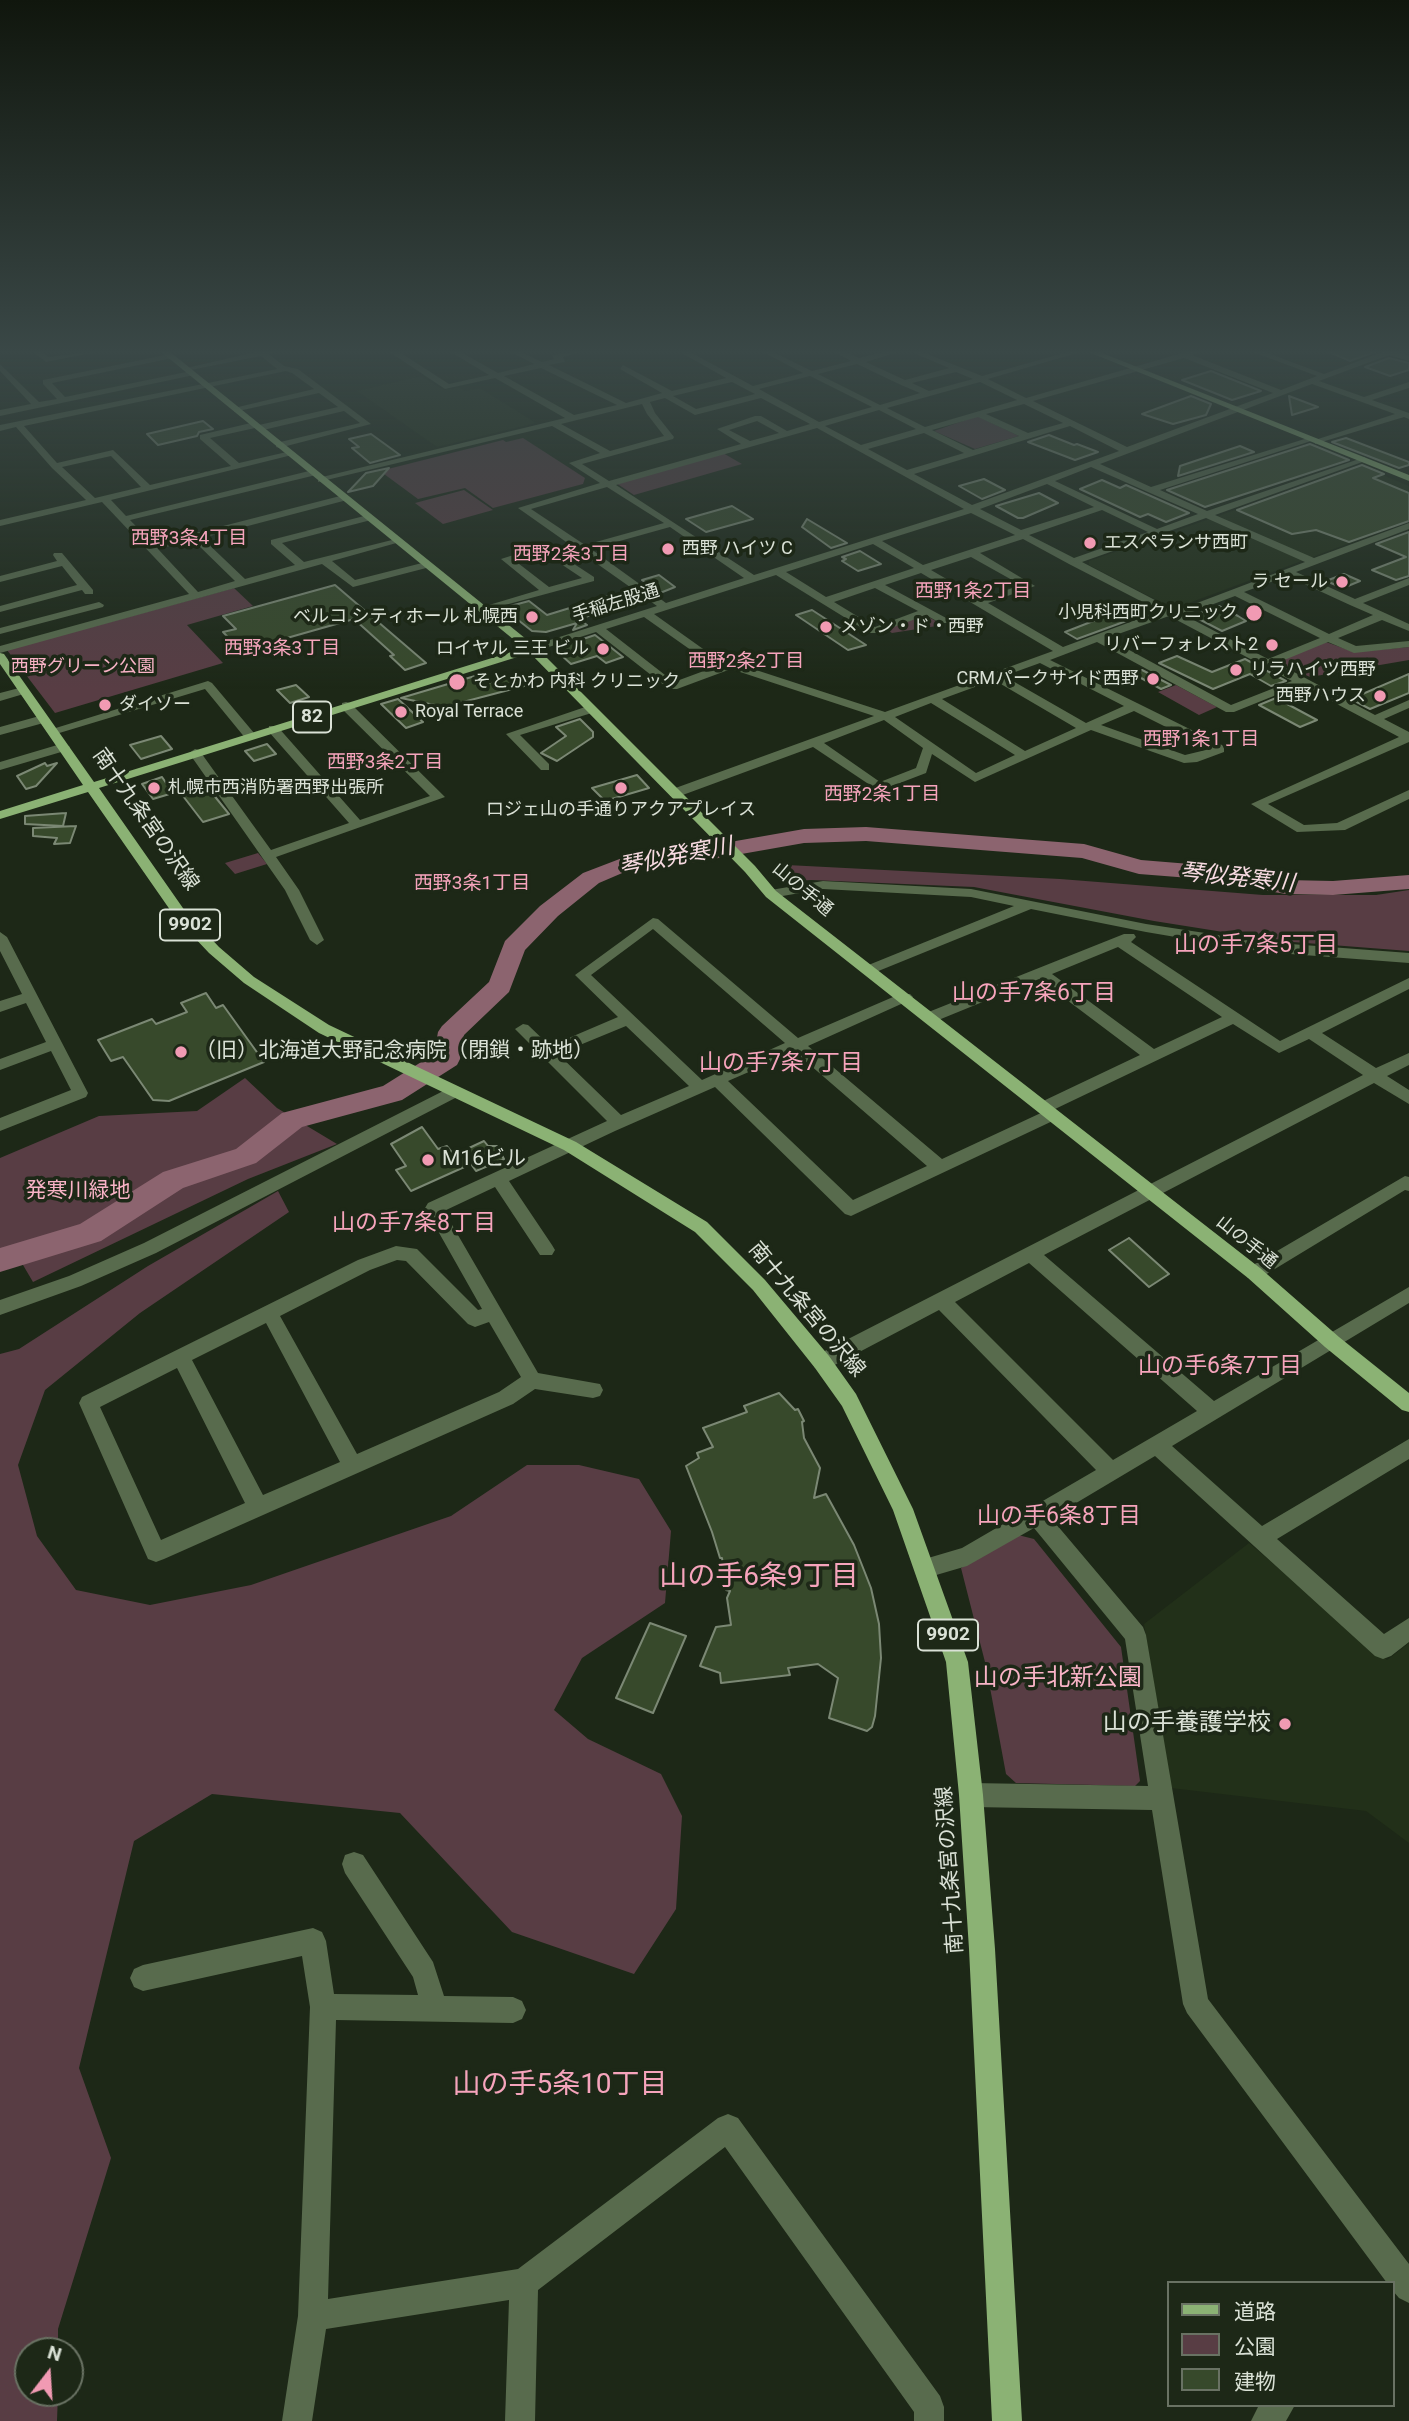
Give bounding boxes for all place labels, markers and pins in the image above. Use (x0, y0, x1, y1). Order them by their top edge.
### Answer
place label: エスペランサ西町 (1104, 532, 1248, 554)
marker: エスペランサ西町 (1082, 535, 1098, 551)
place label: 西野 ハイツ C (682, 538, 793, 560)
marker: 西野 ハイツ C (660, 541, 676, 557)
place label: ラ セール (1252, 571, 1328, 593)
marker: ラ セール (1334, 574, 1350, 590)
place label: 小児科西町クリニック (1058, 602, 1238, 624)
marker: 小児科西町クリニック (1244, 603, 1264, 623)
place label: ベルコ シティホール 札幌西 (293, 606, 518, 628)
marker: ベルコ シティホール 札幌西 (524, 609, 540, 625)
place label: メゾン・ド・西野 (840, 616, 984, 638)
marker: メゾン・ド・西野 (818, 619, 834, 635)
place label: リバーフォレスト2 (1104, 634, 1258, 656)
marker: リバーフォレスト2 (1264, 637, 1280, 653)
place label: ロイヤル 三王 ビル (436, 638, 589, 660)
marker: ロイヤル 三王 ビル (595, 641, 611, 657)
place label: リラハイツ西野 (1250, 659, 1376, 681)
marker: リラハイツ西野 (1228, 662, 1244, 678)
place label: CRMパークサイド西野 (956, 668, 1139, 690)
place label: そとかわ 内科 クリニック (473, 671, 680, 693)
marker: CRMパークサイド西野 (1145, 671, 1161, 687)
marker: そとかわ 内科 クリニック (447, 672, 467, 692)
place label: 西野ハウス (1276, 685, 1366, 707)
marker: 西野ハウス (1372, 688, 1388, 704)
place label: ダイソー (119, 694, 191, 716)
marker: ダイソー (97, 697, 113, 713)
place label: Royal Terrace (415, 701, 523, 723)
marker: Royal Terrace (393, 704, 409, 720)
place label: 札幌市西消防署西野出張所 (168, 777, 384, 799)
marker: 札幌市西消防署西野出張所 (146, 780, 162, 796)
marker: ロジェ山の手通りアクアプレイス (613, 780, 629, 796)
place label: ロジェ山の手通りアクアプレイス (486, 799, 756, 821)
place label: （旧）北海道大野記念病院（閉鎖・跡地） (195, 1039, 594, 1065)
marker: （旧）北海道大野記念病院（閉鎖・跡地） (173, 1044, 189, 1060)
place label: M16ビル (442, 1147, 526, 1173)
marker: M16ビル (420, 1152, 436, 1168)
place label: 山の手養護学校 (1103, 1710, 1271, 1738)
marker: 山の手養護学校 (1277, 1716, 1293, 1732)

